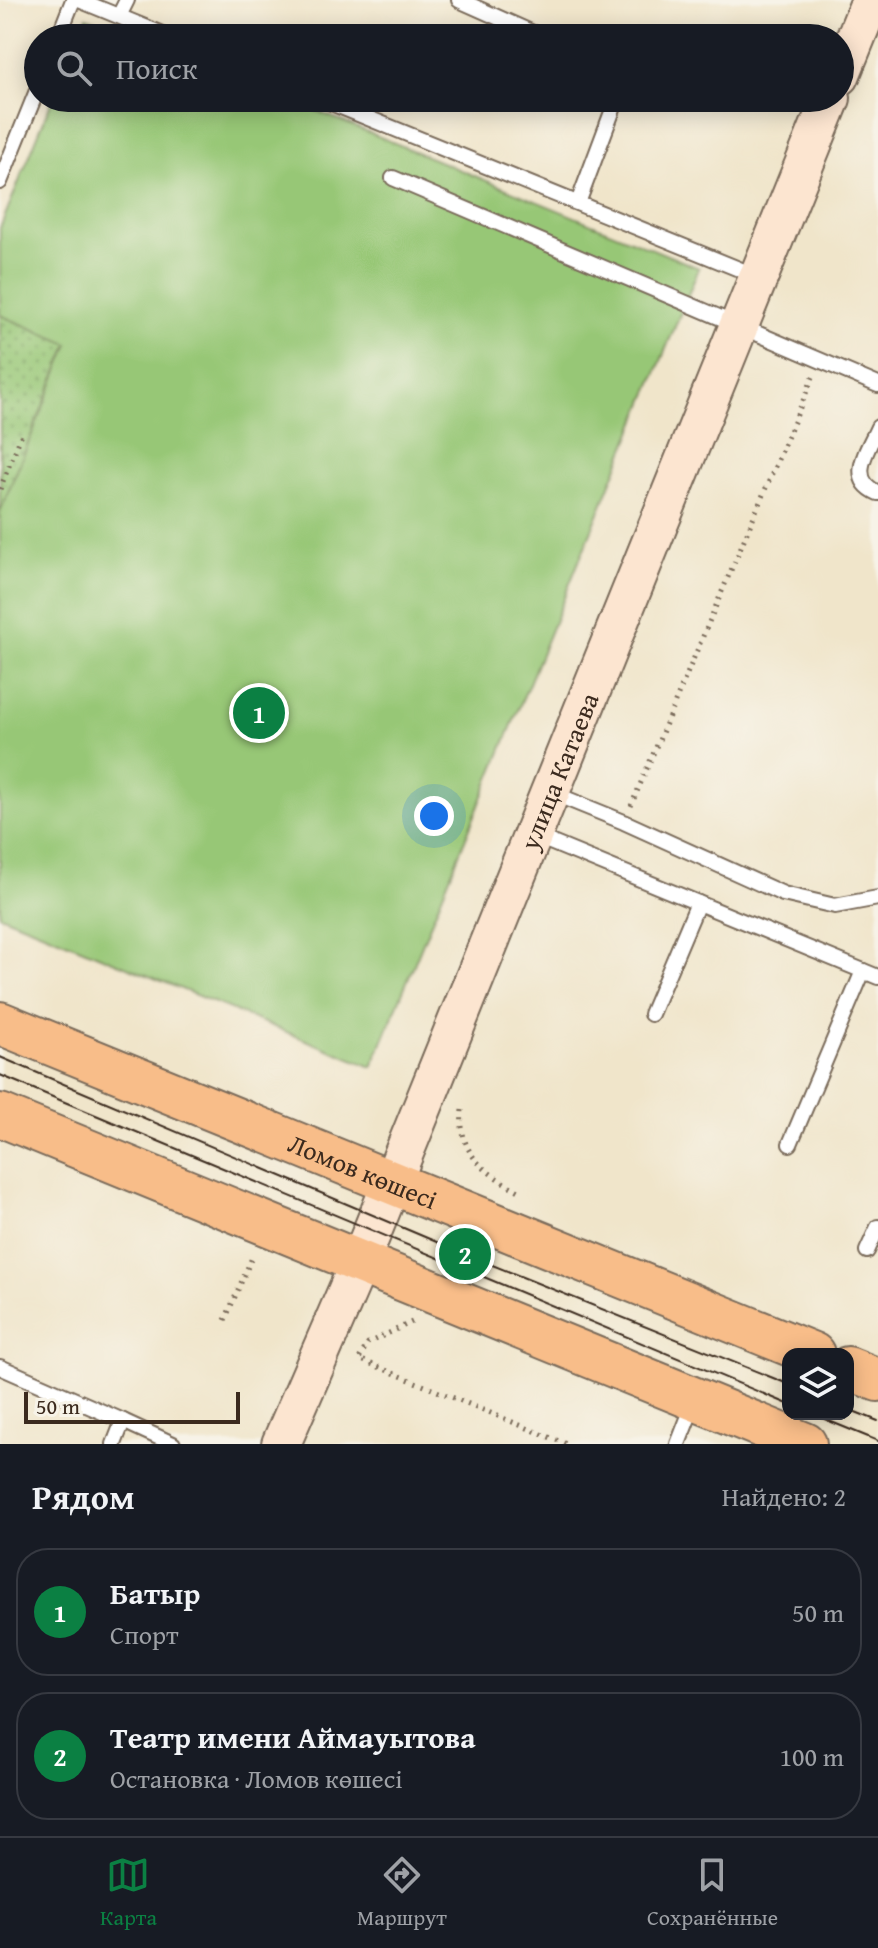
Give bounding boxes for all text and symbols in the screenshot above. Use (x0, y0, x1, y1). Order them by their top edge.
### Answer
search box (24, 24, 854, 112)
icon: search (52, 46, 96, 90)
text: Поиск (116, 46, 198, 90)
pin: 1 (233, 683, 285, 743)
street label: улица Катаева (509, 686, 608, 856)
your location (414, 796, 454, 836)
street label: Ломов көшесі (283, 1123, 443, 1219)
pin: 2 (439, 1224, 491, 1284)
map controls (782, 1348, 854, 1420)
button: layers (782, 1348, 854, 1420)
scale bar (24, 1388, 240, 1424)
text: 50 m (36, 1390, 80, 1422)
text: Рядом (32, 1472, 135, 1521)
text: Найдено: 2 (722, 1477, 846, 1516)
text: Батыр (110, 1571, 200, 1615)
text: 1 (53, 1593, 67, 1632)
text: 50 m (792, 1593, 844, 1632)
text: Спорт (110, 1615, 179, 1654)
text: Театр имени Аймауытова (110, 1715, 476, 1759)
text: 2 (53, 1737, 67, 1776)
text: 100 m (779, 1737, 844, 1776)
text: Остановка · Ломов көшесі (110, 1759, 403, 1798)
tab: Карта (100, 1853, 157, 1933)
tab: Маршрут (357, 1853, 447, 1933)
tab: Сохранённые (647, 1853, 778, 1933)

